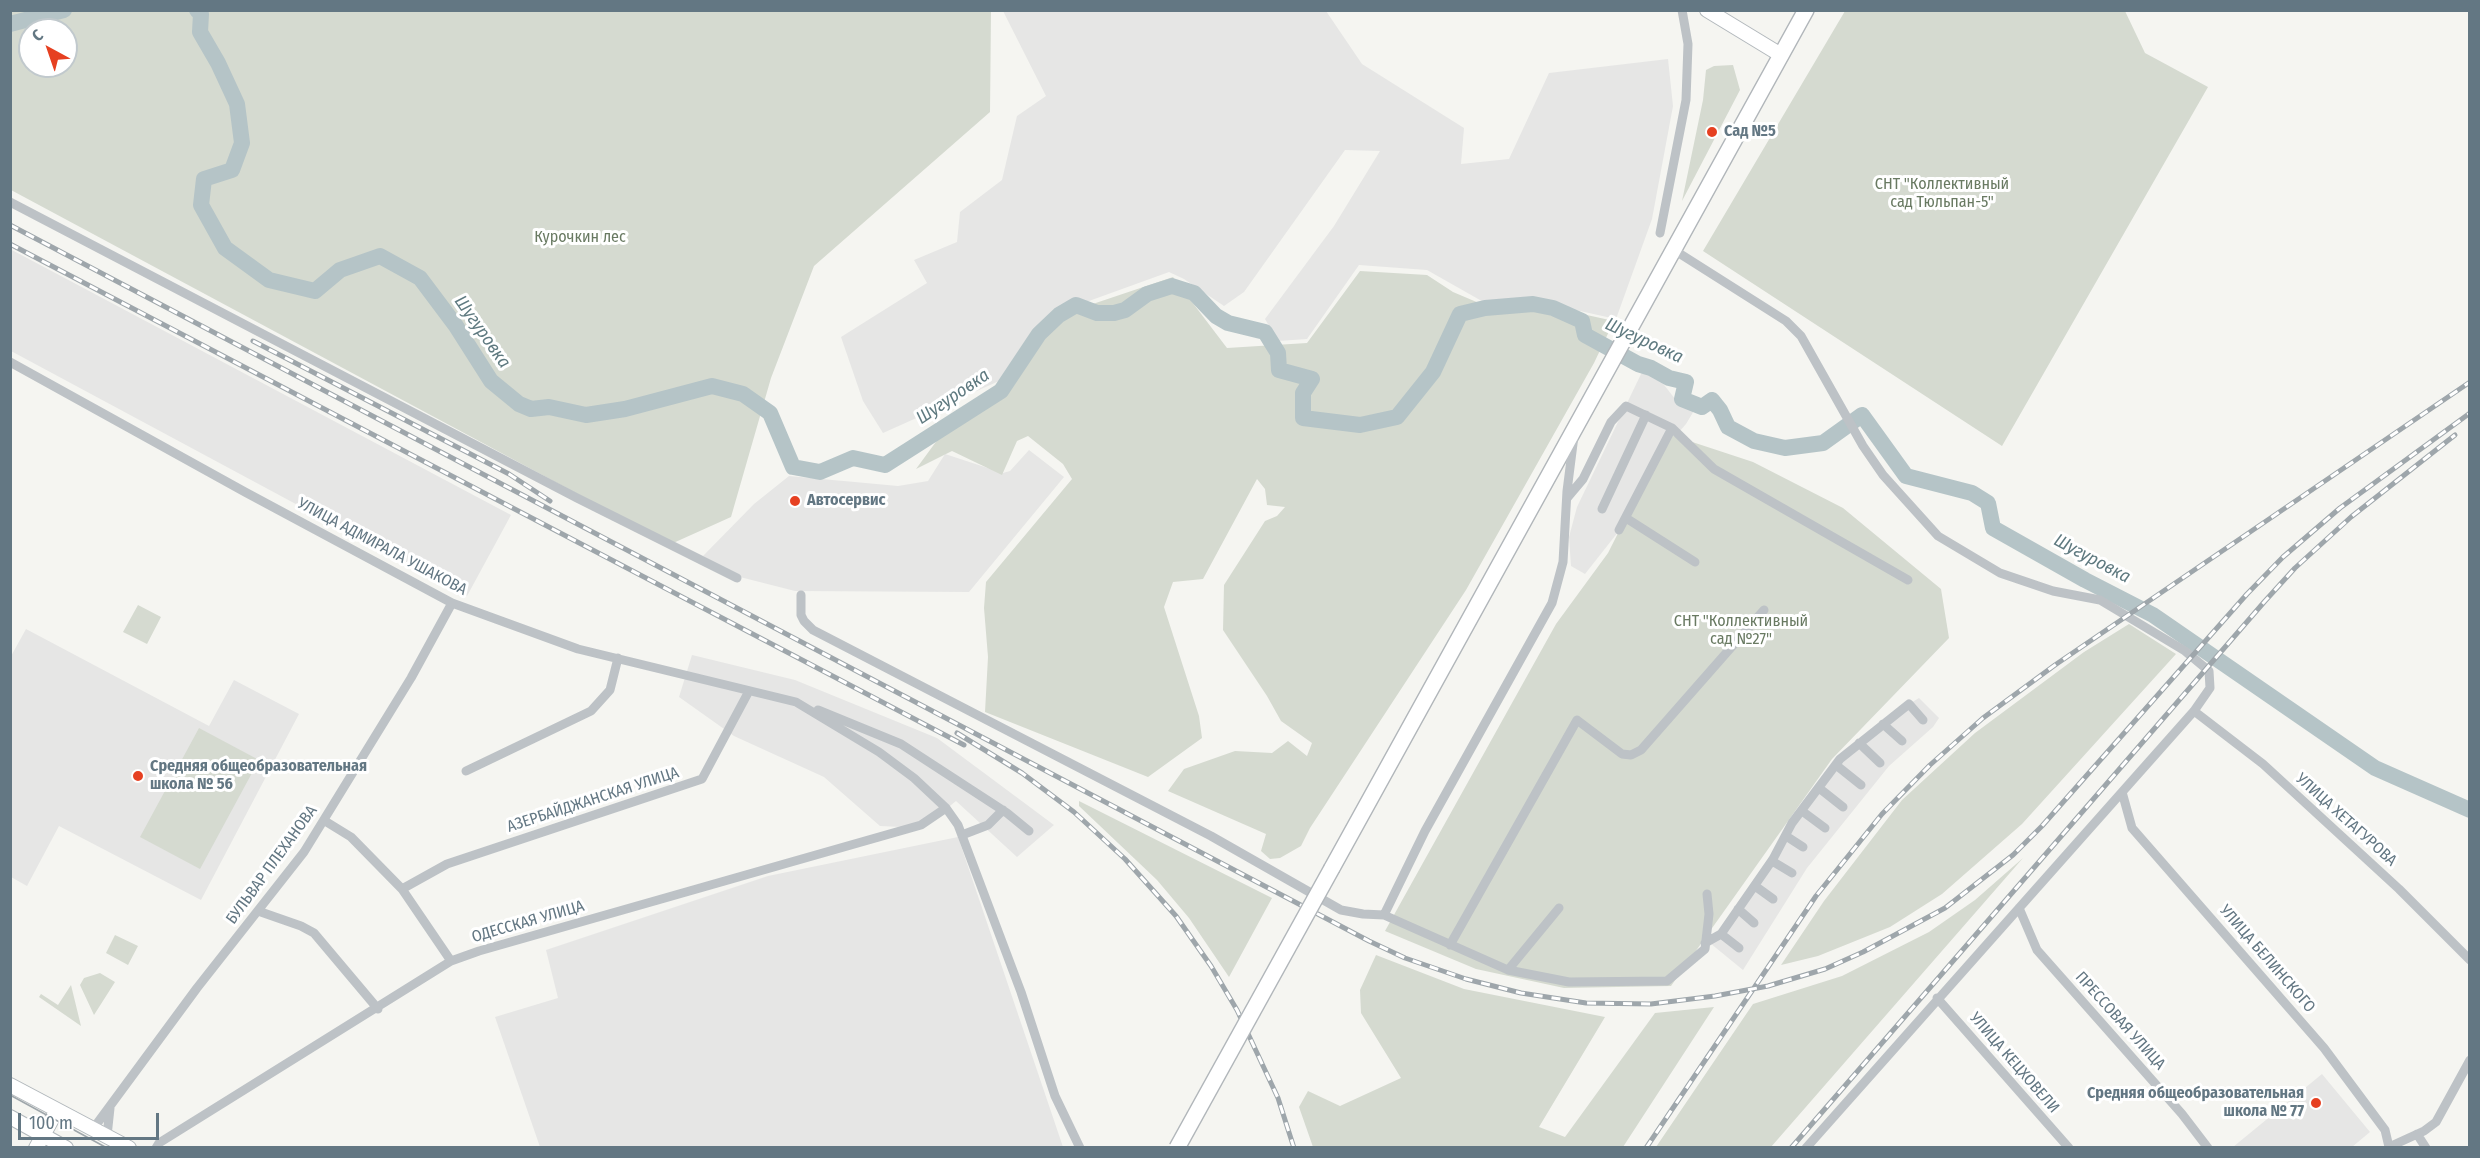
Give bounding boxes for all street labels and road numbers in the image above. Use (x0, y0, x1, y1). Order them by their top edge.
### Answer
street label: УЛИЦА АДМИРАЛА УШАКОВА (294, 494, 470, 600)
street label: АЗЕРБАЙДЖАНСКАЯ УЛИЦА (505, 763, 681, 837)
street label: УЛИЦА ХЕТАГУРОВА (2292, 770, 2400, 870)
street label: БУЛЬВАР ПЛЕХАНОВА (222, 802, 322, 928)
street label: ОДЕССКАЯ УЛИЦА (470, 897, 586, 947)
street label: УЛИЦА БЕЛИНСКОГО (2215, 901, 2319, 1017)
street label: ПРЕССОВАЯ УЛИЦА (2071, 968, 2169, 1074)
street label: УЛИЦА КЕЦХОВЕЛИ (1965, 1009, 2063, 1117)

